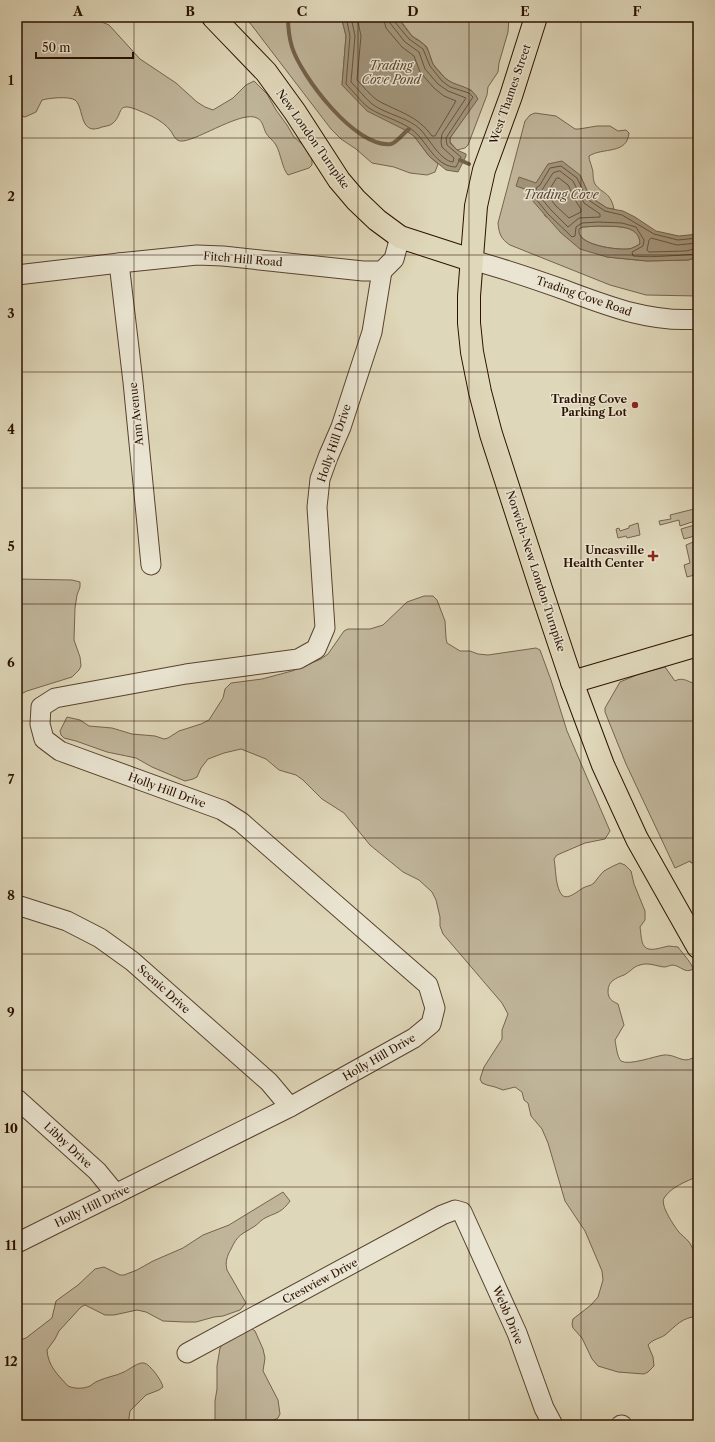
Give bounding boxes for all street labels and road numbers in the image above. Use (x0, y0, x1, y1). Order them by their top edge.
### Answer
street label: West Thames Street (486, 42, 534, 147)
street label: New London Turnpike (273, 86, 353, 192)
street label: Fitch Hill Road (203, 249, 283, 269)
street label: Trading Cove Road (534, 273, 634, 319)
street label: Ann Avenue (126, 382, 146, 447)
street label: Holly Hill Drive (314, 402, 354, 484)
street label: Norwich-New London Turnpike (503, 489, 569, 653)
street label: Holly Hill Drive (126, 769, 208, 811)
street label: Scenic Drive (135, 962, 193, 1016)
street label: Holly Hill Drive (340, 1030, 418, 1084)
street label: Libby Drive (41, 1119, 95, 1171)
street label: Holly Hill Drive (52, 1182, 132, 1230)
street label: Crestview Drive (280, 1255, 360, 1307)
street label: Webb Drive (489, 1283, 527, 1346)

